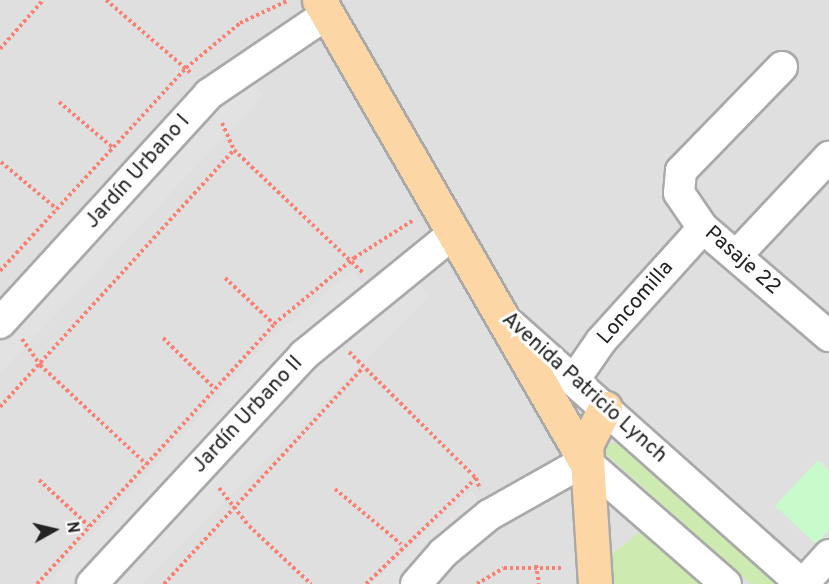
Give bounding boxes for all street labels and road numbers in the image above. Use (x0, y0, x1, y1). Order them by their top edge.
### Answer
street label: Jardín Urbano I (80, 110, 196, 234)
street label: Pasaje 22 (699, 221, 785, 301)
street label: Loncomilla (593, 256, 679, 350)
street label: Avenida Patricio Lynch (496, 307, 672, 469)
street label: Jardín Urbano II (187, 351, 309, 479)

